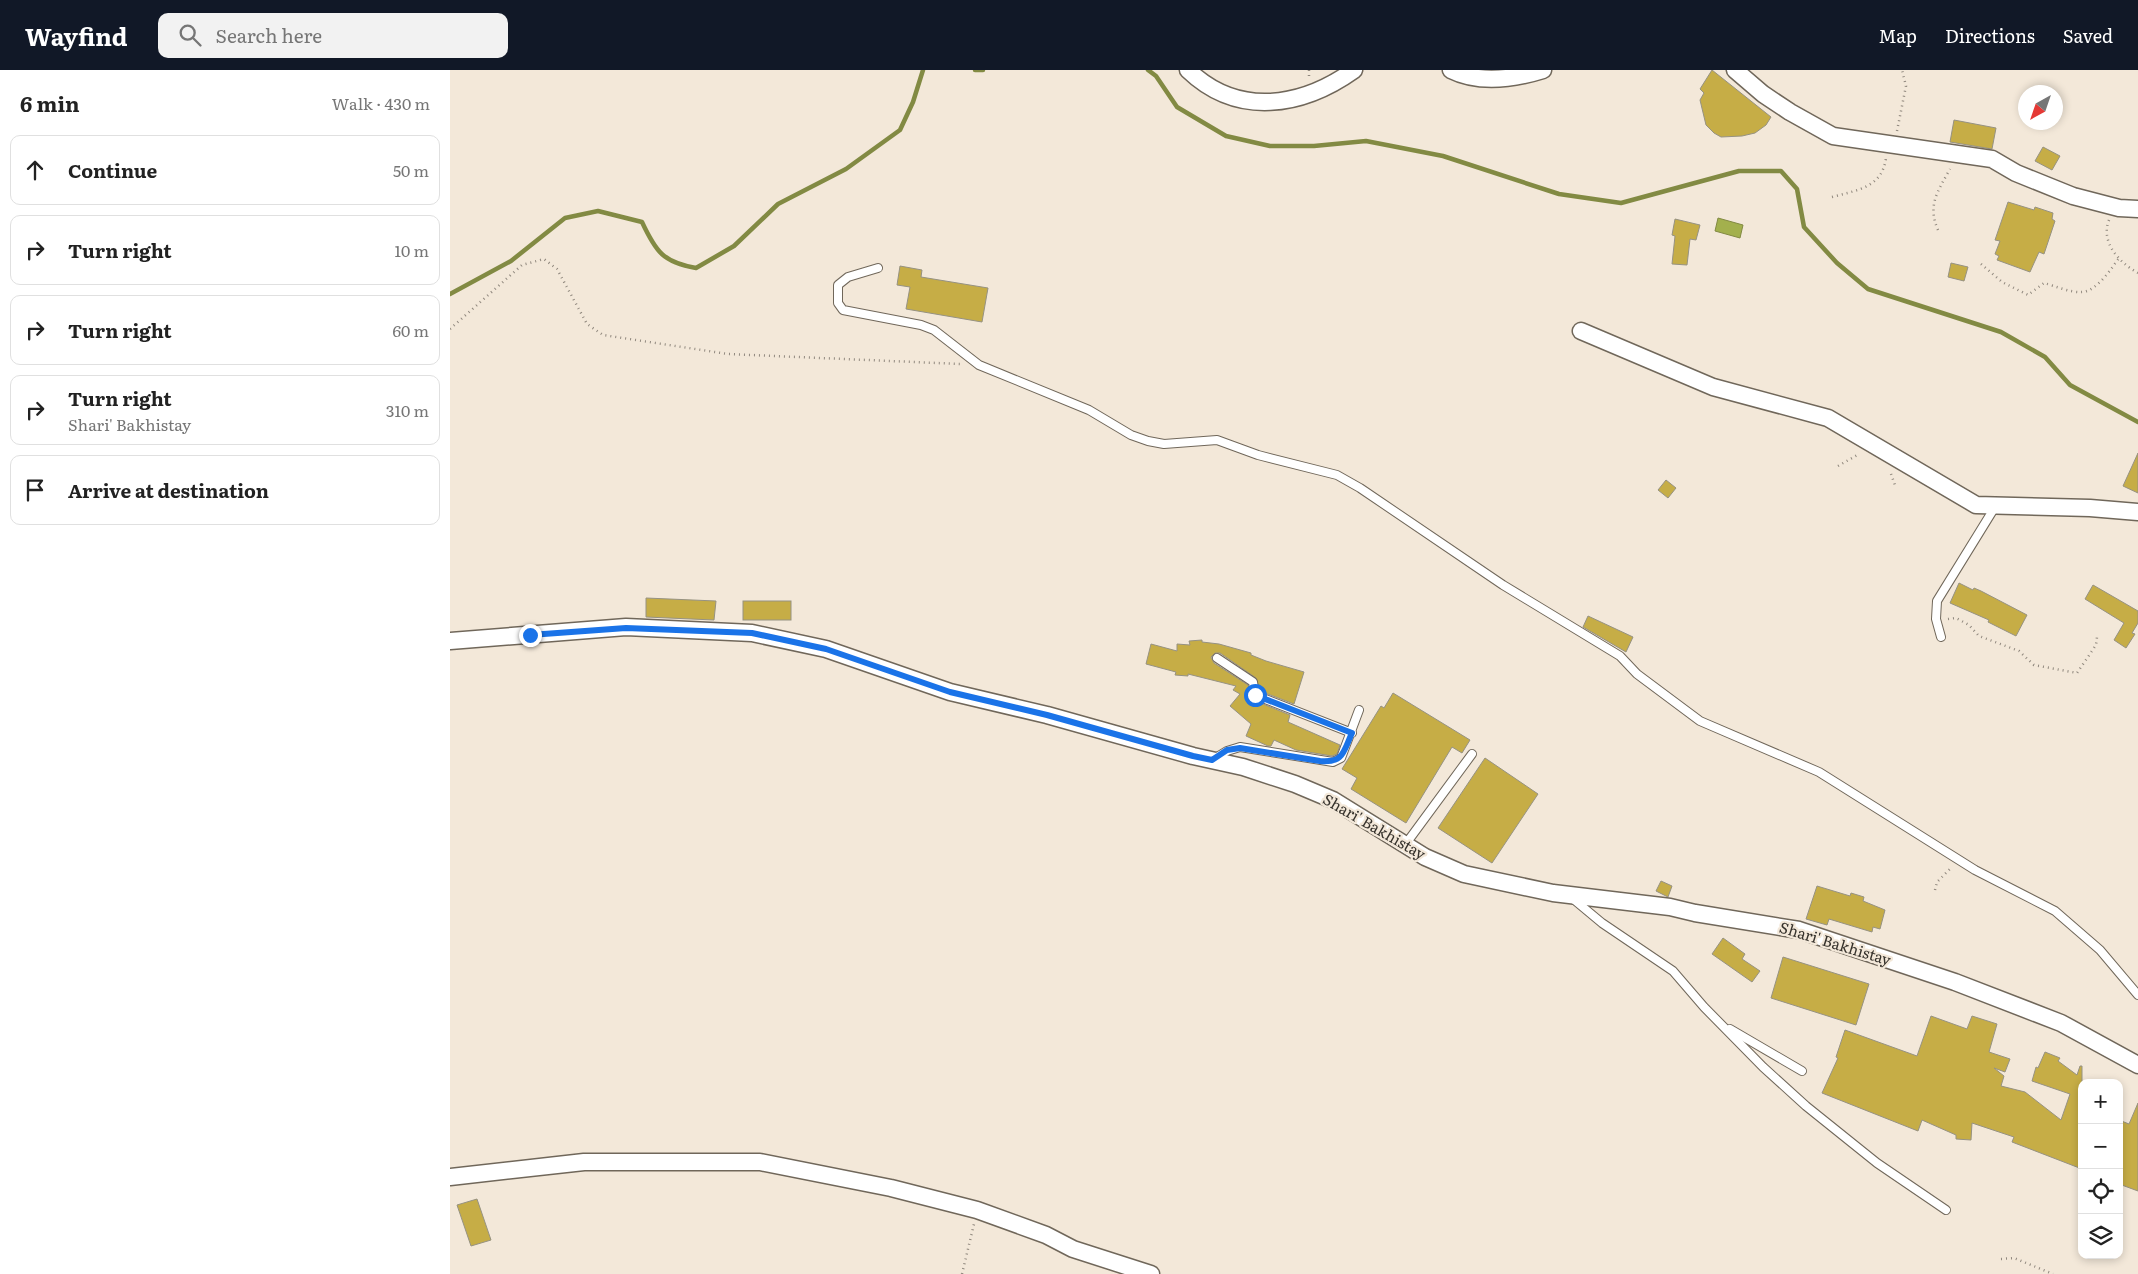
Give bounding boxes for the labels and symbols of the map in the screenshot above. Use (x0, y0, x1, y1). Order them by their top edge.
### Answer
north arrow (2018, 85, 2063, 130)
route end (519, 624, 542, 647)
route start (1244, 684, 1267, 707)
street label: Shari' Bakhistay (1319, 787, 1431, 865)
street label: Shari' Bakhistay (1777, 915, 1894, 971)

